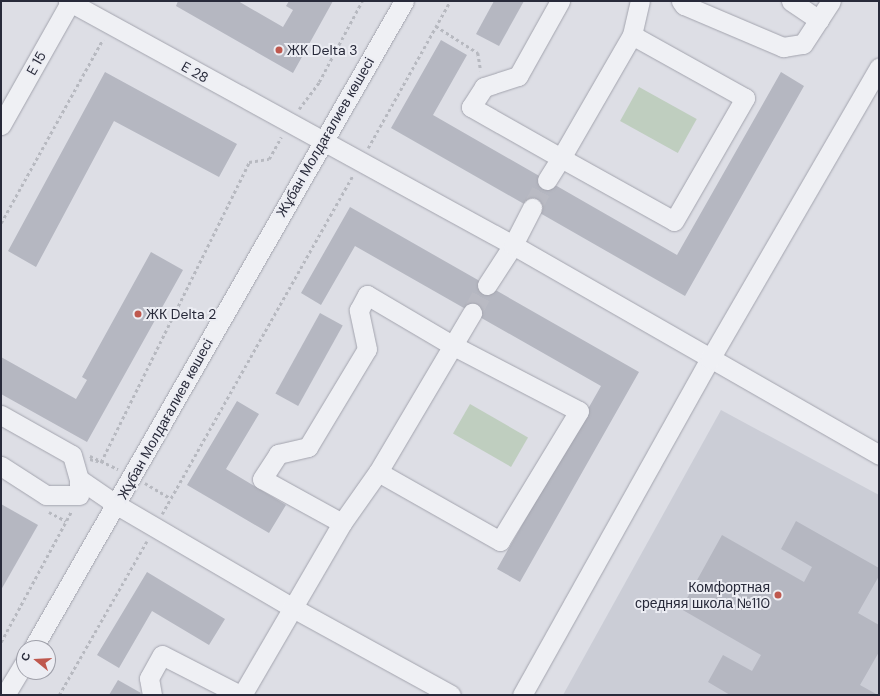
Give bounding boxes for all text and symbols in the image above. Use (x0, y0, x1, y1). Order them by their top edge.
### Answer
place label: ЖК Delta 3 (287, 42, 358, 58)
marker: ЖК Delta 3 (274, 45, 284, 55)
street label: E 15 (23, 48, 49, 78)
street label: Жұбан Молдағалиев көшесі (272, 54, 378, 220)
street label: E 28 (179, 58, 211, 86)
place label: ЖК Delta 2 (146, 306, 216, 322)
marker: ЖК Delta 2 (133, 309, 143, 319)
street label: Жұбан Молдағалиев көшесі (114, 336, 216, 502)
place label: Комфортная средняя школа №110 (635, 579, 770, 612)
marker: Комфортная средняя школа №110 (773, 590, 783, 600)
north arrow (16, 640, 56, 680)
text: С (18, 651, 33, 663)

